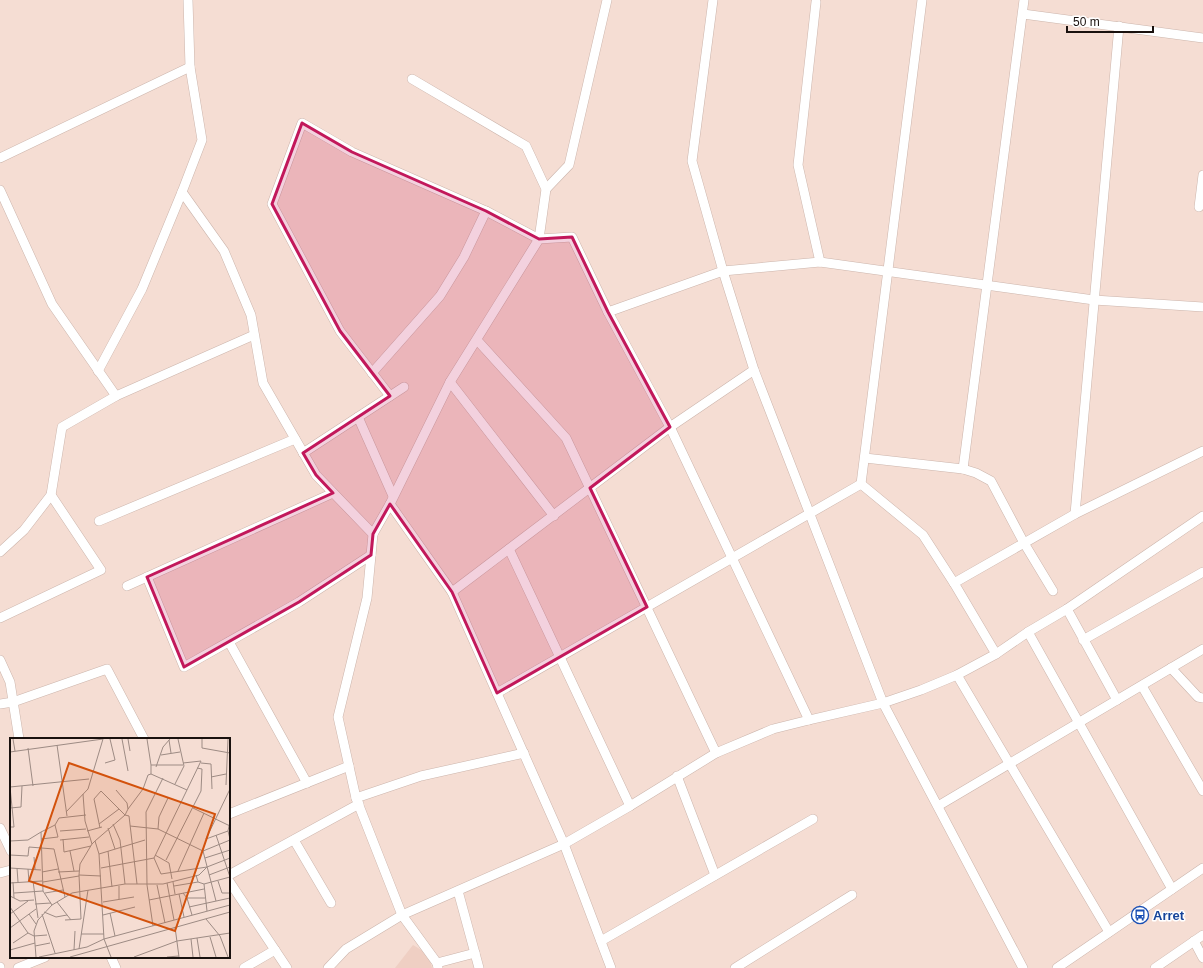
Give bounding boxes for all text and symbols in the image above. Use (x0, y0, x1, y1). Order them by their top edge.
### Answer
scale bar (1067, 8, 1153, 34)
text: 50 m (1073, 15, 1100, 29)
inset map (10, 738, 230, 958)
bus stop icon: Arret (1130, 905, 1150, 925)
place label: Arret (1153, 908, 1185, 923)

